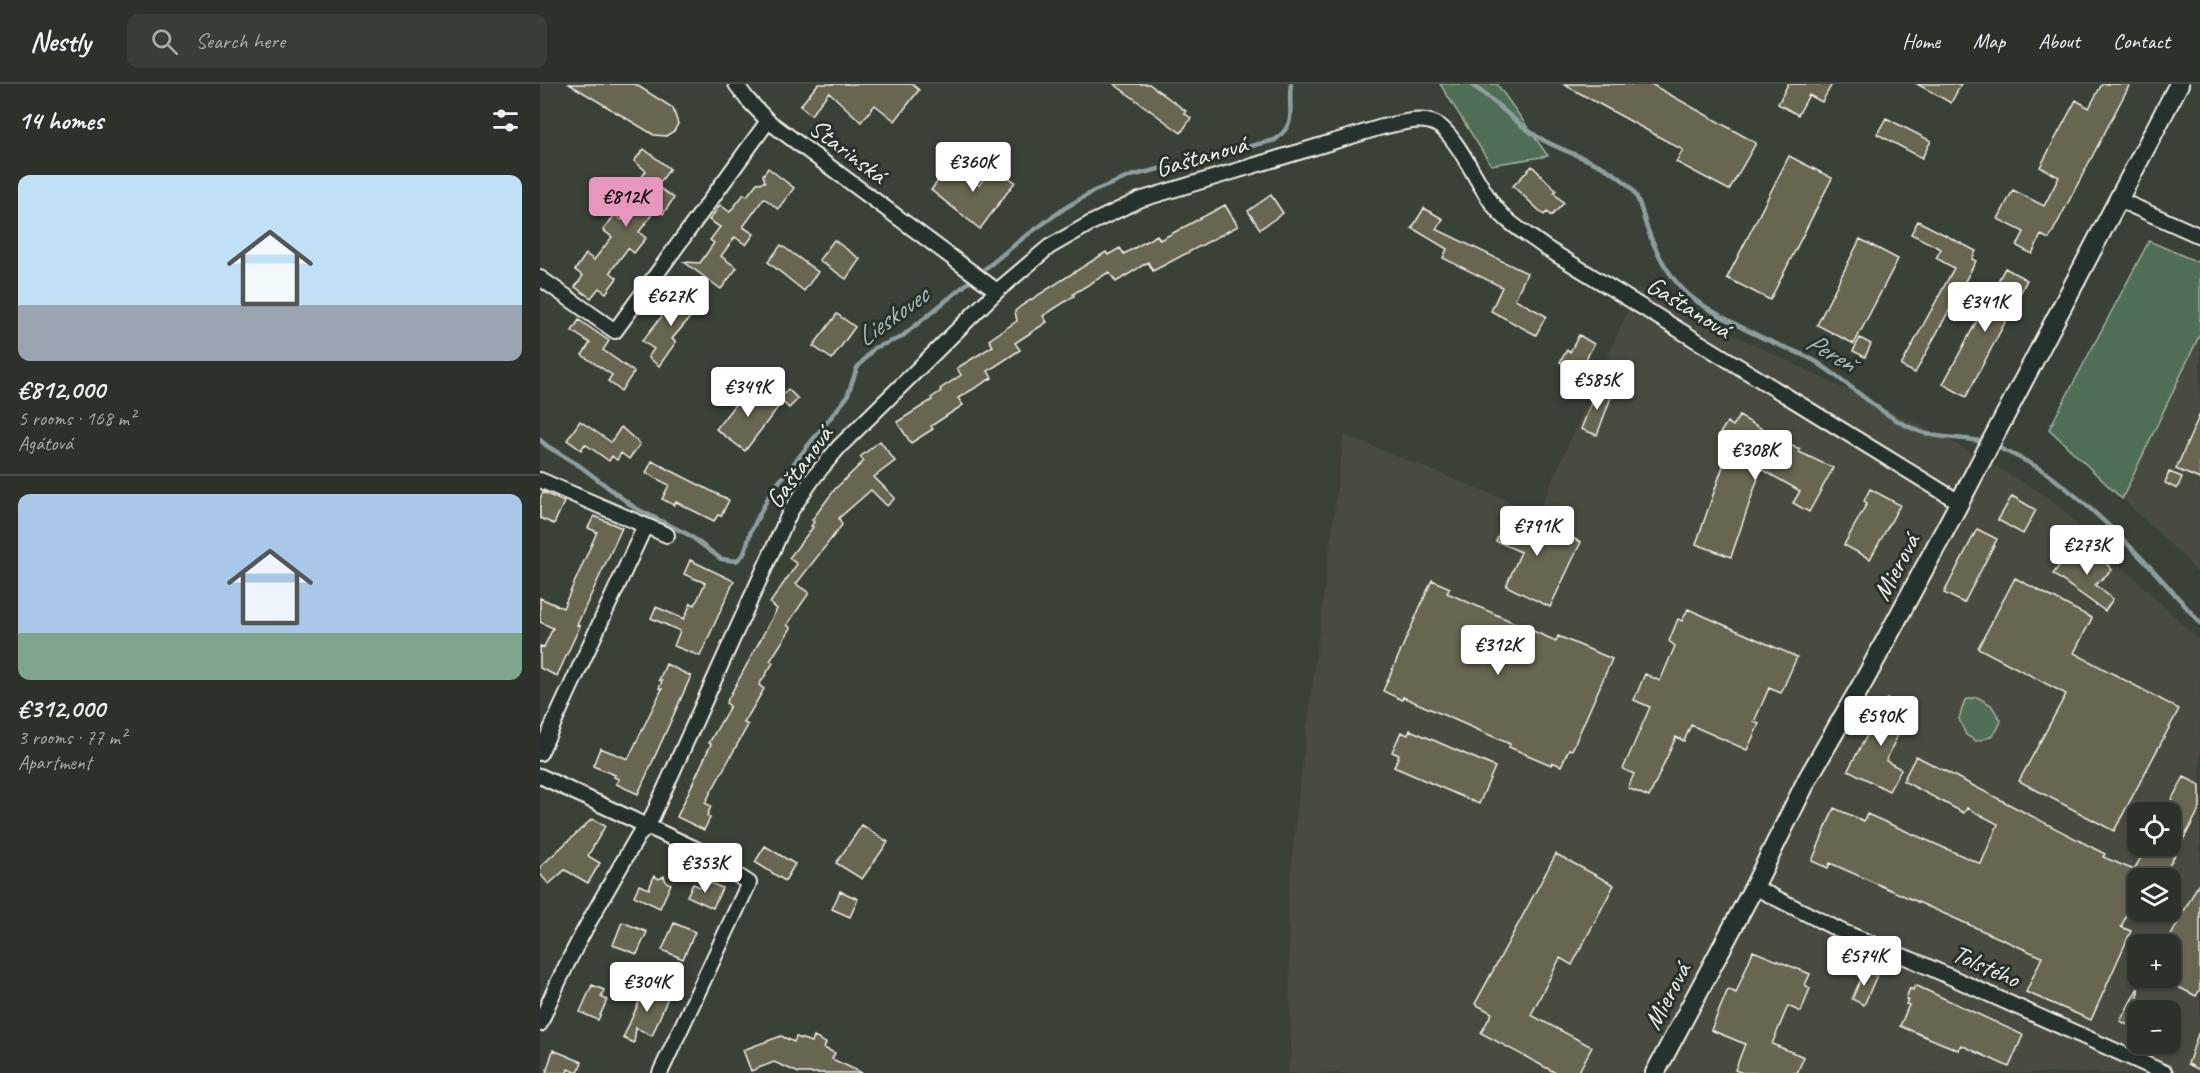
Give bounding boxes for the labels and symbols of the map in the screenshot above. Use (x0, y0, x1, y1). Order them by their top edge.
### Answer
street label: Starinská (803, 111, 895, 192)
street label: Gaštanová (1151, 126, 1253, 185)
pin: €360K (931, 142, 1015, 193)
pin: €812K (584, 177, 668, 228)
street label: Gaštanová (1641, 268, 1740, 347)
pin: €627K (629, 276, 713, 327)
water label: Lieskovec (849, 276, 938, 354)
pin: €341K (1943, 282, 2027, 333)
water label: Pereň (1800, 324, 1867, 382)
pin: €585K (1555, 360, 1639, 411)
pin: €349K (706, 367, 790, 418)
street label: Gaštanová (758, 417, 841, 515)
pin: €308K (1713, 430, 1797, 481)
pin: €791K (1495, 506, 1579, 557)
pin: €273K (2045, 525, 2129, 576)
street label: Mierová (1865, 526, 1928, 606)
pin: €312K (1456, 625, 1540, 676)
pin: €590K (1839, 696, 1923, 747)
pin: €353K (663, 843, 747, 894)
pin: €574K (1822, 936, 1906, 987)
street label: Tolstého (1947, 937, 2026, 996)
street label: Mierová (1636, 955, 1699, 1035)
pin: €304K (605, 962, 689, 1013)

